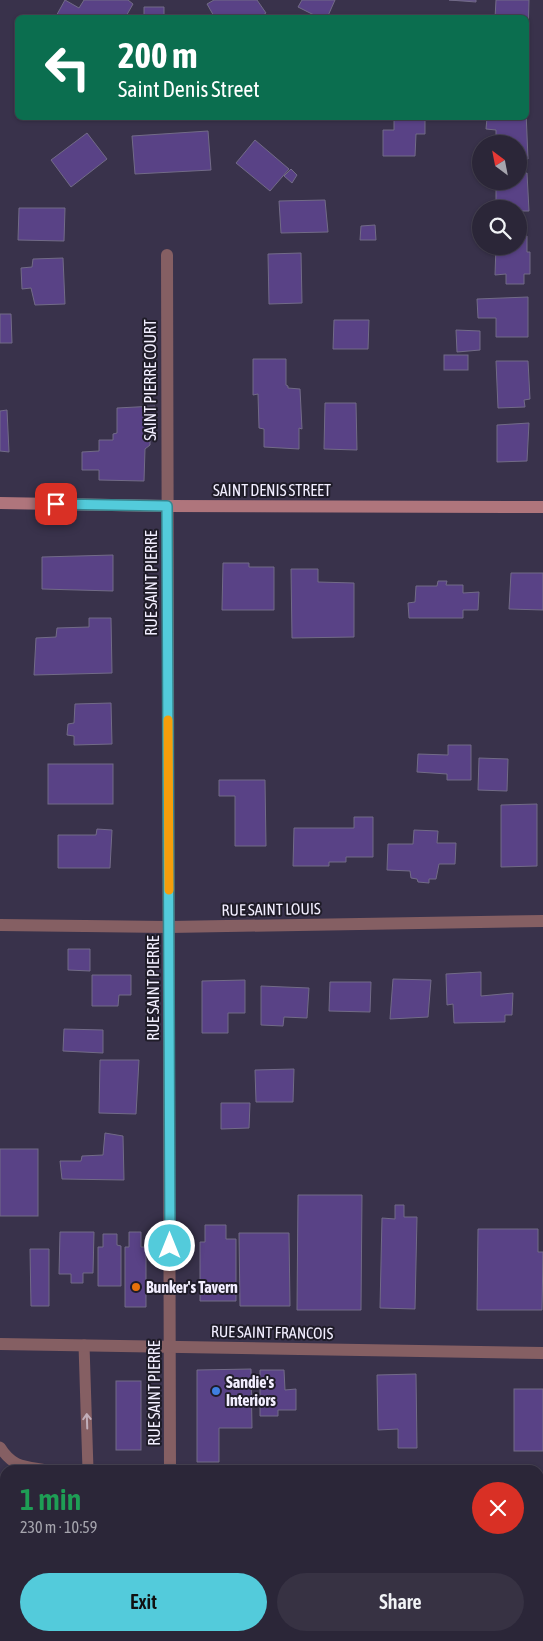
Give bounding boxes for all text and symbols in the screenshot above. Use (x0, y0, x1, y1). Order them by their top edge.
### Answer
icon: left (35, 35, 100, 100)
text: 200 m (118, 35, 197, 75)
text: Saint Denis Street (118, 76, 260, 102)
north arrow (472, 135, 528, 190)
map controls (472, 135, 527, 255)
button: search (472, 200, 527, 255)
street label: SAINT PIERRE COURT (141, 319, 159, 441)
street label: SAINT DENIS STREET (213, 481, 331, 499)
pin (35, 483, 77, 525)
icon: arrive (42, 490, 70, 518)
street label: RUE SAINT PIERRE (142, 530, 160, 636)
street label: RUE SAINT LOUIS (221, 899, 321, 919)
street label: RUE SAINT PIERRE (144, 935, 162, 1041)
position arrow (143, 1219, 195, 1271)
place label: Bunker's Tavern (146, 1278, 238, 1296)
marker: Bunker's Tavern (130, 1281, 142, 1293)
street label: RUE SAINT FRANCOIS (211, 1322, 334, 1342)
street label: RUE SAINT PIERRE (145, 1340, 163, 1446)
place label: Sandie's Interiors (226, 1373, 276, 1409)
marker: Sandie's Interiors (210, 1385, 222, 1397)
one-way arrow (82, 1414, 92, 1430)
text: 1 min (20, 1482, 81, 1516)
button: close (472, 1482, 524, 1534)
text: 230 m · 10:59 (20, 1518, 97, 1536)
button: Exit (20, 1573, 267, 1631)
button: Share (277, 1573, 524, 1631)

